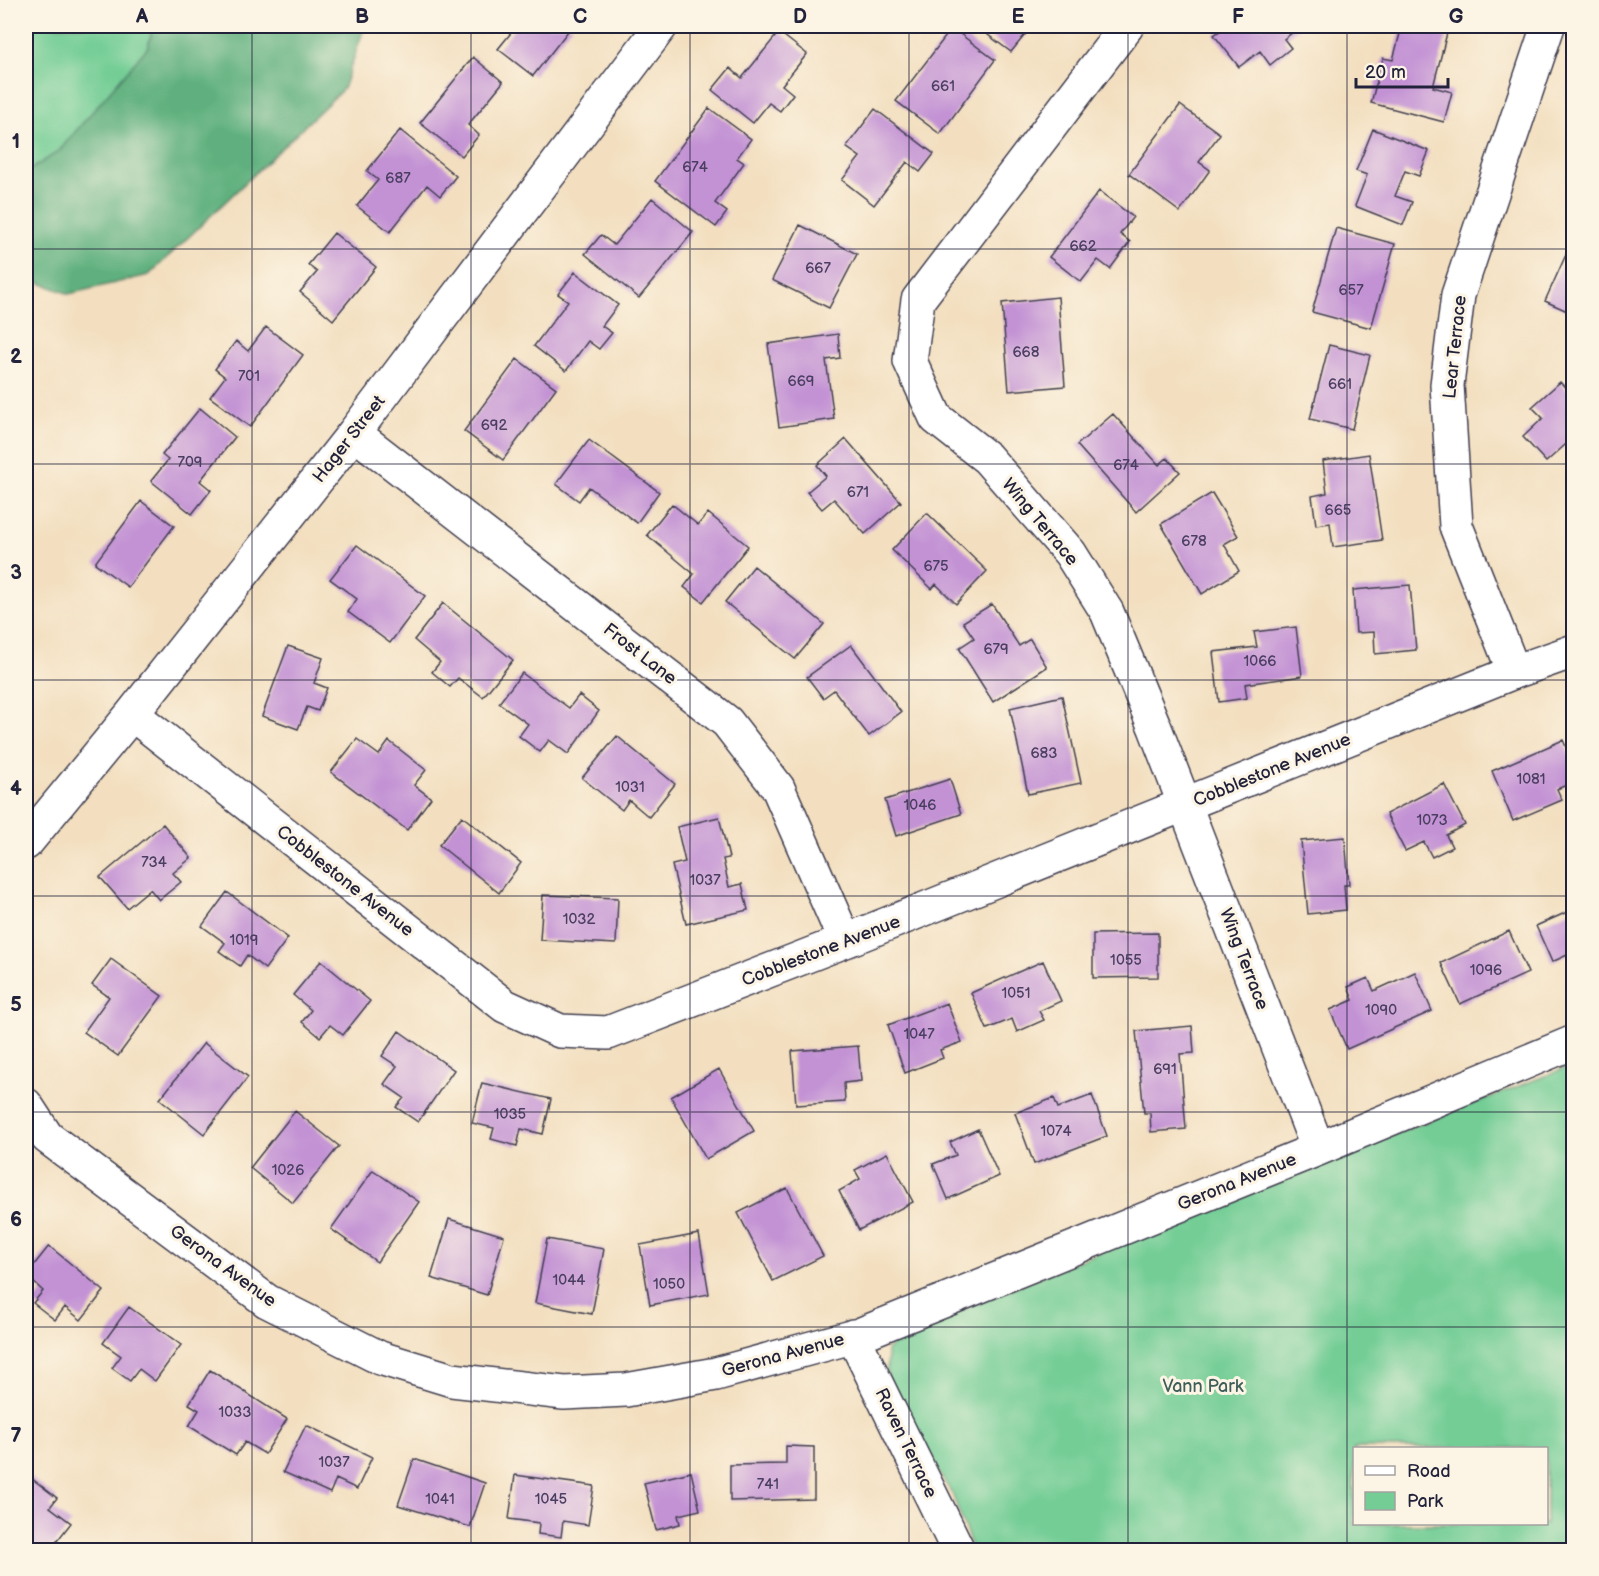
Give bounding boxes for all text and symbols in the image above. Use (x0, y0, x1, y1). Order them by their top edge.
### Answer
text: A (135, 5, 149, 29)
text: B (355, 5, 369, 29)
text: C (573, 5, 587, 29)
text: D (793, 5, 807, 29)
text: E (1012, 5, 1025, 29)
text: F (1232, 5, 1244, 29)
text: G (1449, 5, 1464, 29)
scale bar (1356, 51, 1448, 89)
text: 20 m (1365, 62, 1406, 83)
house number: 661 (931, 77, 955, 96)
text: 1 (12, 130, 20, 154)
house number: 674 (682, 158, 708, 177)
house number: 687 (385, 169, 411, 188)
house number: 662 (1069, 237, 1097, 256)
house number: 667 (805, 259, 831, 278)
house number: 657 (1338, 281, 1364, 300)
street label: Lear Terrace (1439, 294, 1471, 400)
house number: 668 (1012, 343, 1040, 362)
text: 2 (10, 345, 22, 369)
house number: 701 (238, 367, 260, 386)
house number: 669 (787, 372, 815, 391)
house number: 661 (1328, 375, 1352, 394)
street label: Hager Street (308, 391, 390, 487)
house number: 692 (481, 416, 507, 435)
house number: 709 (178, 453, 202, 472)
house number: 674 (1113, 456, 1139, 475)
street label: Wing Terrace (997, 474, 1083, 570)
house number: 671 (847, 483, 869, 502)
house number: 665 (1325, 501, 1351, 520)
house number: 678 (1181, 532, 1207, 551)
house number: 675 (923, 557, 949, 576)
text: 3 (10, 561, 22, 585)
street label: Frost Lane (599, 619, 681, 689)
house number: 679 (983, 640, 1009, 659)
house number: 1066 (1244, 652, 1276, 671)
street label: Cobblestone Avenue (1190, 729, 1354, 811)
house number: 683 (1030, 744, 1058, 763)
house number: 1081 (1516, 770, 1546, 789)
text: 4 (10, 777, 22, 801)
house number: 1031 (615, 778, 645, 797)
house number: 1046 (904, 796, 936, 815)
house number: 1073 (1416, 811, 1448, 830)
street label: Cobblestone Avenue (272, 821, 418, 941)
house number: 734 (141, 853, 167, 872)
house number: 1037 (689, 871, 721, 890)
street label: Wing Terrace (1215, 905, 1273, 1013)
house number: 1032 (563, 910, 595, 929)
street label: Cobblestone Avenue (739, 911, 904, 991)
house number: 1019 (229, 931, 259, 950)
house number: 1055 (1110, 951, 1142, 970)
house number: 1096 (1470, 961, 1502, 980)
house number: 1051 (1001, 984, 1031, 1003)
text: 5 (10, 993, 22, 1017)
house number: 1090 (1365, 1001, 1397, 1020)
house number: 1047 (903, 1025, 935, 1044)
house number: 691 (1153, 1060, 1177, 1079)
house number: 1035 (494, 1105, 526, 1124)
house number: 1074 (1040, 1122, 1072, 1141)
street label: Gerona Avenue (1175, 1149, 1300, 1215)
house number: 1026 (272, 1161, 304, 1180)
text: 6 (10, 1208, 22, 1232)
street label: Gerona Avenue (166, 1220, 280, 1312)
house number: 1044 (553, 1271, 585, 1290)
house number: 1050 (653, 1275, 685, 1294)
street label: Gerona Avenue (719, 1328, 847, 1381)
park label: Vann Park (1162, 1376, 1244, 1397)
street label: Raven Terrace (870, 1385, 942, 1501)
house number: 1033 (218, 1403, 252, 1422)
text: 7 (10, 1424, 22, 1448)
legend (1353, 1447, 1548, 1525)
house number: 1037 (318, 1453, 350, 1472)
text: Road (1407, 1461, 1451, 1482)
house number: 741 (757, 1475, 779, 1494)
house number: 1041 (425, 1490, 455, 1509)
house number: 1045 (535, 1490, 567, 1509)
text: Park (1407, 1491, 1443, 1512)

